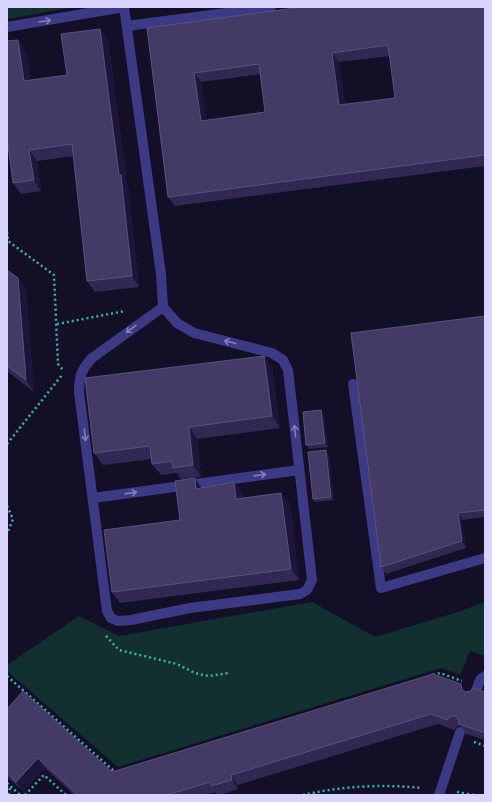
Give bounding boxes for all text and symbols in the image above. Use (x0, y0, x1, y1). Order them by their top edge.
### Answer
one-way arrow (39, 17, 52, 25)
one-way arrow (125, 325, 136, 333)
one-way arrow (223, 338, 236, 345)
one-way arrow (292, 425, 299, 438)
one-way arrow (81, 428, 88, 441)
one-way arrow (253, 471, 266, 479)
one-way arrow (124, 489, 137, 497)

